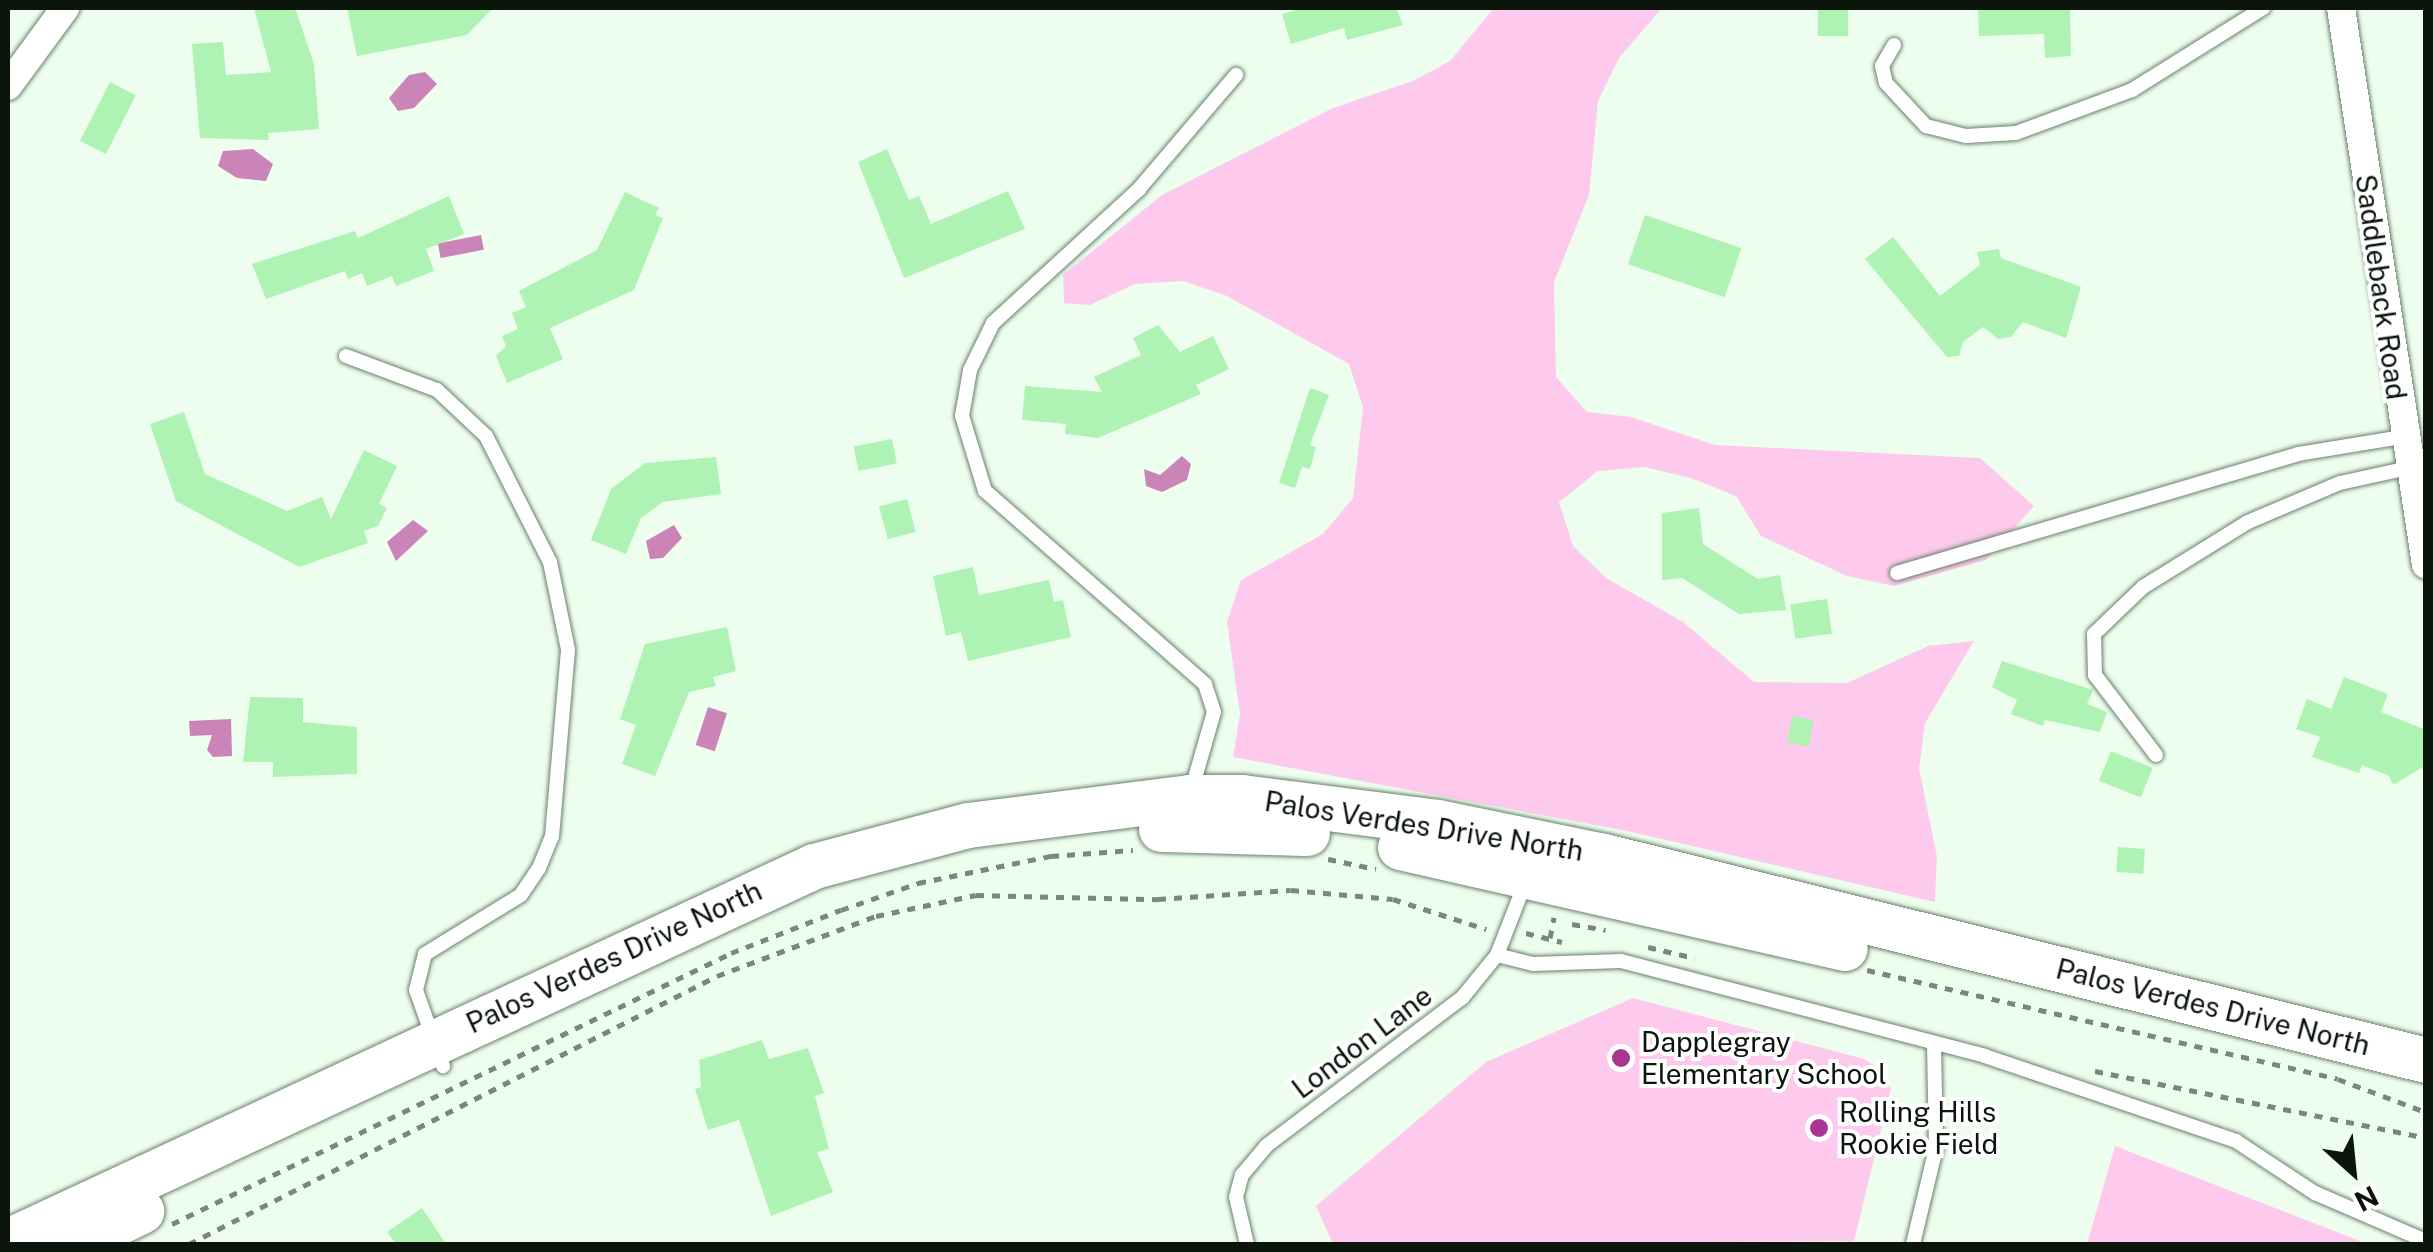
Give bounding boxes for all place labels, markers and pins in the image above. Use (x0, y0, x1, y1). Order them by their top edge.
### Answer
place label: Dapplegray Elementary School (1641, 1025, 1887, 1091)
marker: Dapplegray Elementary School (1610, 1047, 1632, 1069)
place label: Rolling Hills Rookie Field (1839, 1095, 1998, 1161)
marker: Rolling Hills Rookie Field (1808, 1117, 1830, 1139)

